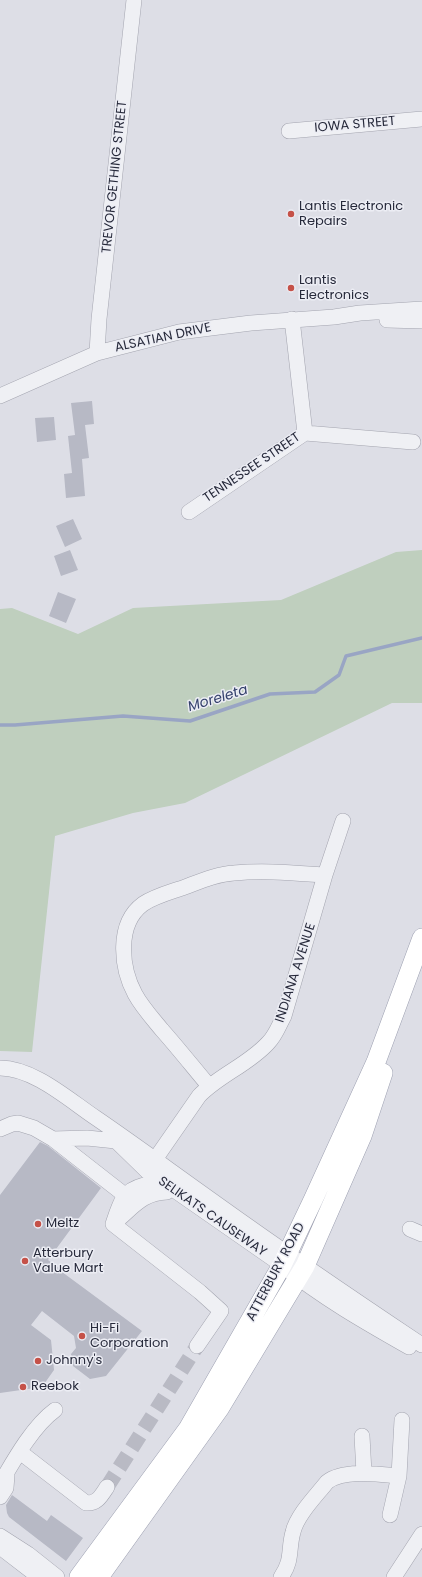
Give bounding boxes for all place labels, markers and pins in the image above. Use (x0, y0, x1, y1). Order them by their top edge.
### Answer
place label: Lantis Electronic Repairs (299, 199, 403, 230)
marker: Lantis Electronic Repairs (286, 209, 296, 219)
place label: Lantis Electronics (299, 273, 369, 304)
marker: Lantis Electronics (286, 283, 296, 293)
place label: Meltz (46, 1216, 79, 1232)
marker: Meltz (33, 1219, 43, 1229)
place label: Atterbury Value Mart (33, 1246, 103, 1277)
marker: Atterbury Value Mart (20, 1256, 30, 1266)
place label: Hi-Fi Corporation (90, 1321, 169, 1352)
marker: Hi-Fi Corporation (77, 1331, 87, 1341)
place label: Johnny's (46, 1353, 102, 1369)
marker: Johnny's (33, 1356, 43, 1366)
place label: Reebok (31, 1379, 79, 1395)
marker: Reebok (18, 1382, 28, 1392)

